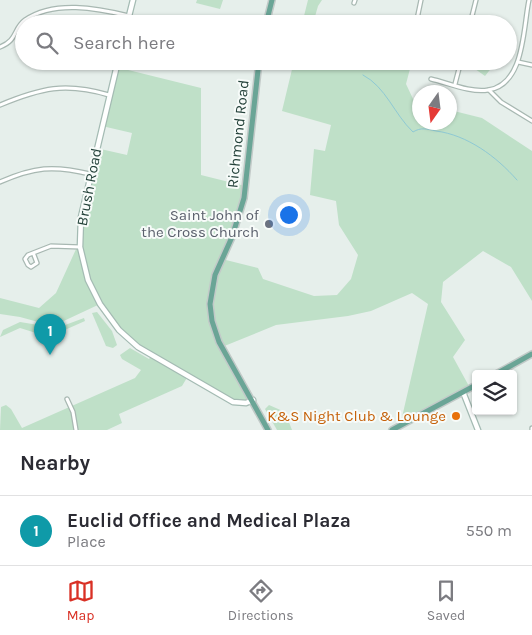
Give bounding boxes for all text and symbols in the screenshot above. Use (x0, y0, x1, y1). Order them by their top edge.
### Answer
search box (15, 15, 517, 70)
icon: search (33, 29, 61, 57)
text: Search here (73, 32, 175, 54)
street label: Richmond Road (223, 79, 253, 189)
north arrow (412, 85, 457, 130)
street label: Brush Road (73, 147, 105, 227)
your location (276, 202, 302, 228)
place label: Saint John of the Cross Church (141, 206, 260, 241)
marker: Saint John of the Cross Church (263, 218, 275, 230)
pin: 1 (34, 314, 66, 355)
map controls (472, 370, 517, 415)
button: layers (472, 370, 517, 415)
place label: K&S Night Club & Lounge (267, 407, 446, 425)
marker: K&S Night Club & Lounge (450, 410, 462, 422)
text: Nearby (20, 451, 90, 475)
text: Euclid Office and Medical Plaza (67, 510, 351, 532)
text: 1 (33, 521, 39, 540)
text: 550 m (466, 521, 512, 540)
text: Place (67, 532, 106, 551)
tab: Map (67, 577, 95, 624)
tab: Directions (228, 577, 294, 624)
tab: Saved (427, 577, 465, 624)

